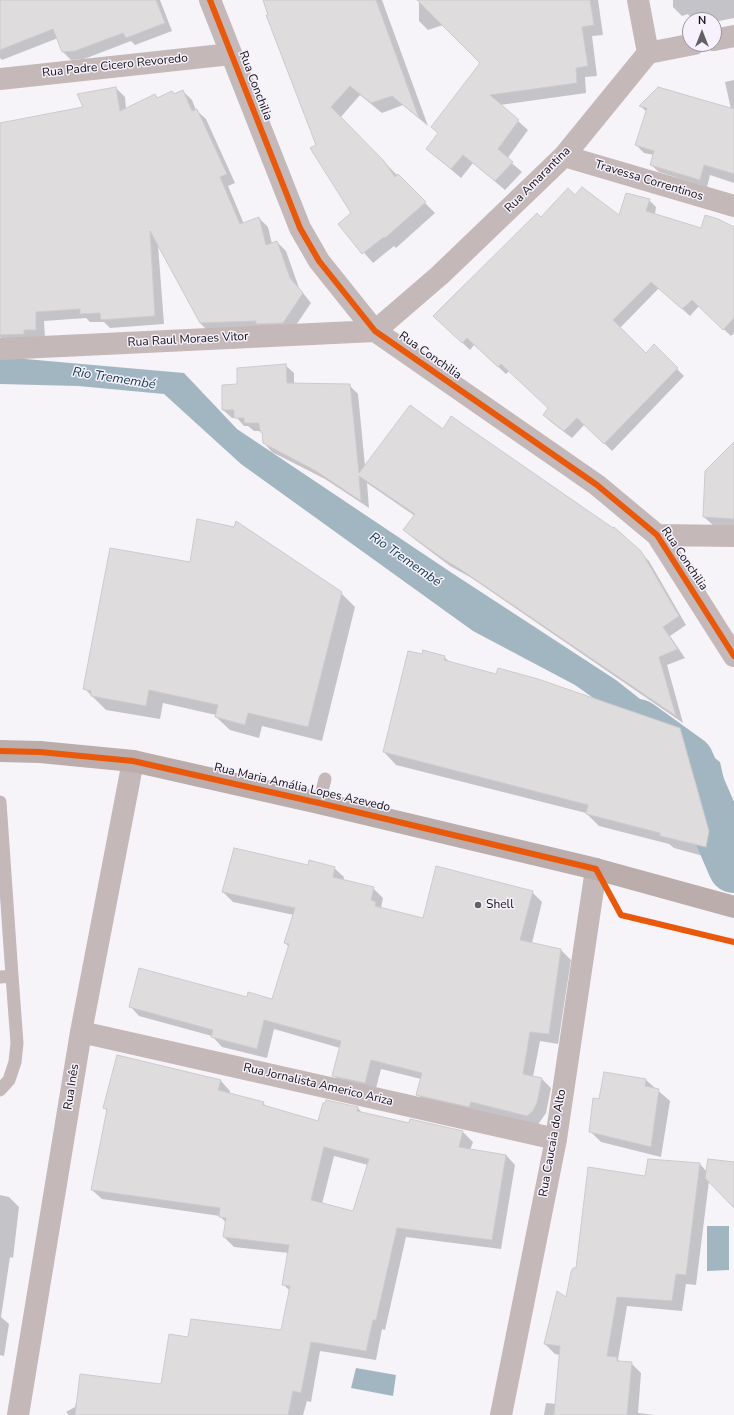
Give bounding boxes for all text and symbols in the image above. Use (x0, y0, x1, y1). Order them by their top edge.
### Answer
north arrow (682, 12, 722, 52)
text: N (698, 13, 706, 28)
street label: Rua Conchilia (235, 49, 275, 123)
street label: Rua Padre Cicero Revoredo (41, 51, 189, 81)
street label: Rua Amarantina (502, 144, 574, 216)
street label: Travessa Correntinos (593, 158, 705, 204)
street label: Rua Conchilia (396, 329, 464, 383)
street label: Rua Raul Moraes Vitor (127, 330, 249, 350)
water label: Rio Tremembé (71, 365, 157, 393)
street label: Rua Conchilia (658, 525, 710, 593)
water label: Rio Tremembé (366, 529, 444, 591)
street label: Rua Maria Amália Lopes Azevedo (212, 761, 392, 815)
place label: Shell (486, 898, 514, 912)
marker: Shell (473, 900, 483, 910)
street label: Rua Jornalista Americo Ariza (242, 1061, 394, 1109)
street label: Rua Inês (61, 1063, 83, 1111)
street label: Rua Caucaia do Alto (536, 1088, 570, 1198)

